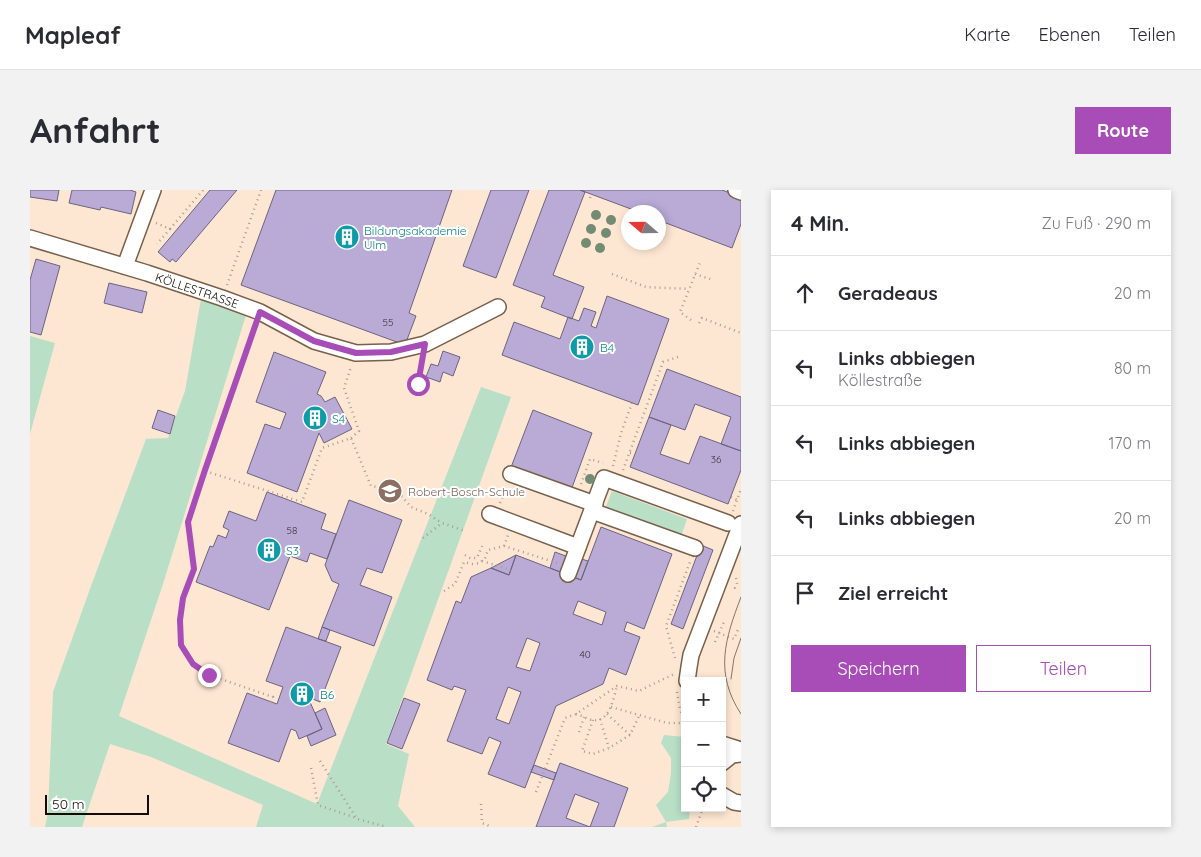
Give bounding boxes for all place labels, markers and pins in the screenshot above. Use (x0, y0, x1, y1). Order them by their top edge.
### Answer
place label: Bildungsakademie Ulm (364, 223, 467, 252)
building icon: Bildungsakademie Ulm (334, 224, 360, 250)
building icon: B4 (569, 334, 595, 360)
place label: B4 (600, 340, 614, 355)
building icon: S4 (302, 405, 328, 431)
place label: S4 (332, 411, 345, 426)
school or university icon: Robert-Bosch-Schule (377, 478, 403, 504)
place label: Robert-Bosch-Schule (408, 484, 525, 499)
building icon: S3 (256, 537, 282, 563)
place label: S3 (286, 543, 299, 558)
building icon: B6 (289, 681, 315, 707)
place label: B6 (320, 687, 335, 702)

